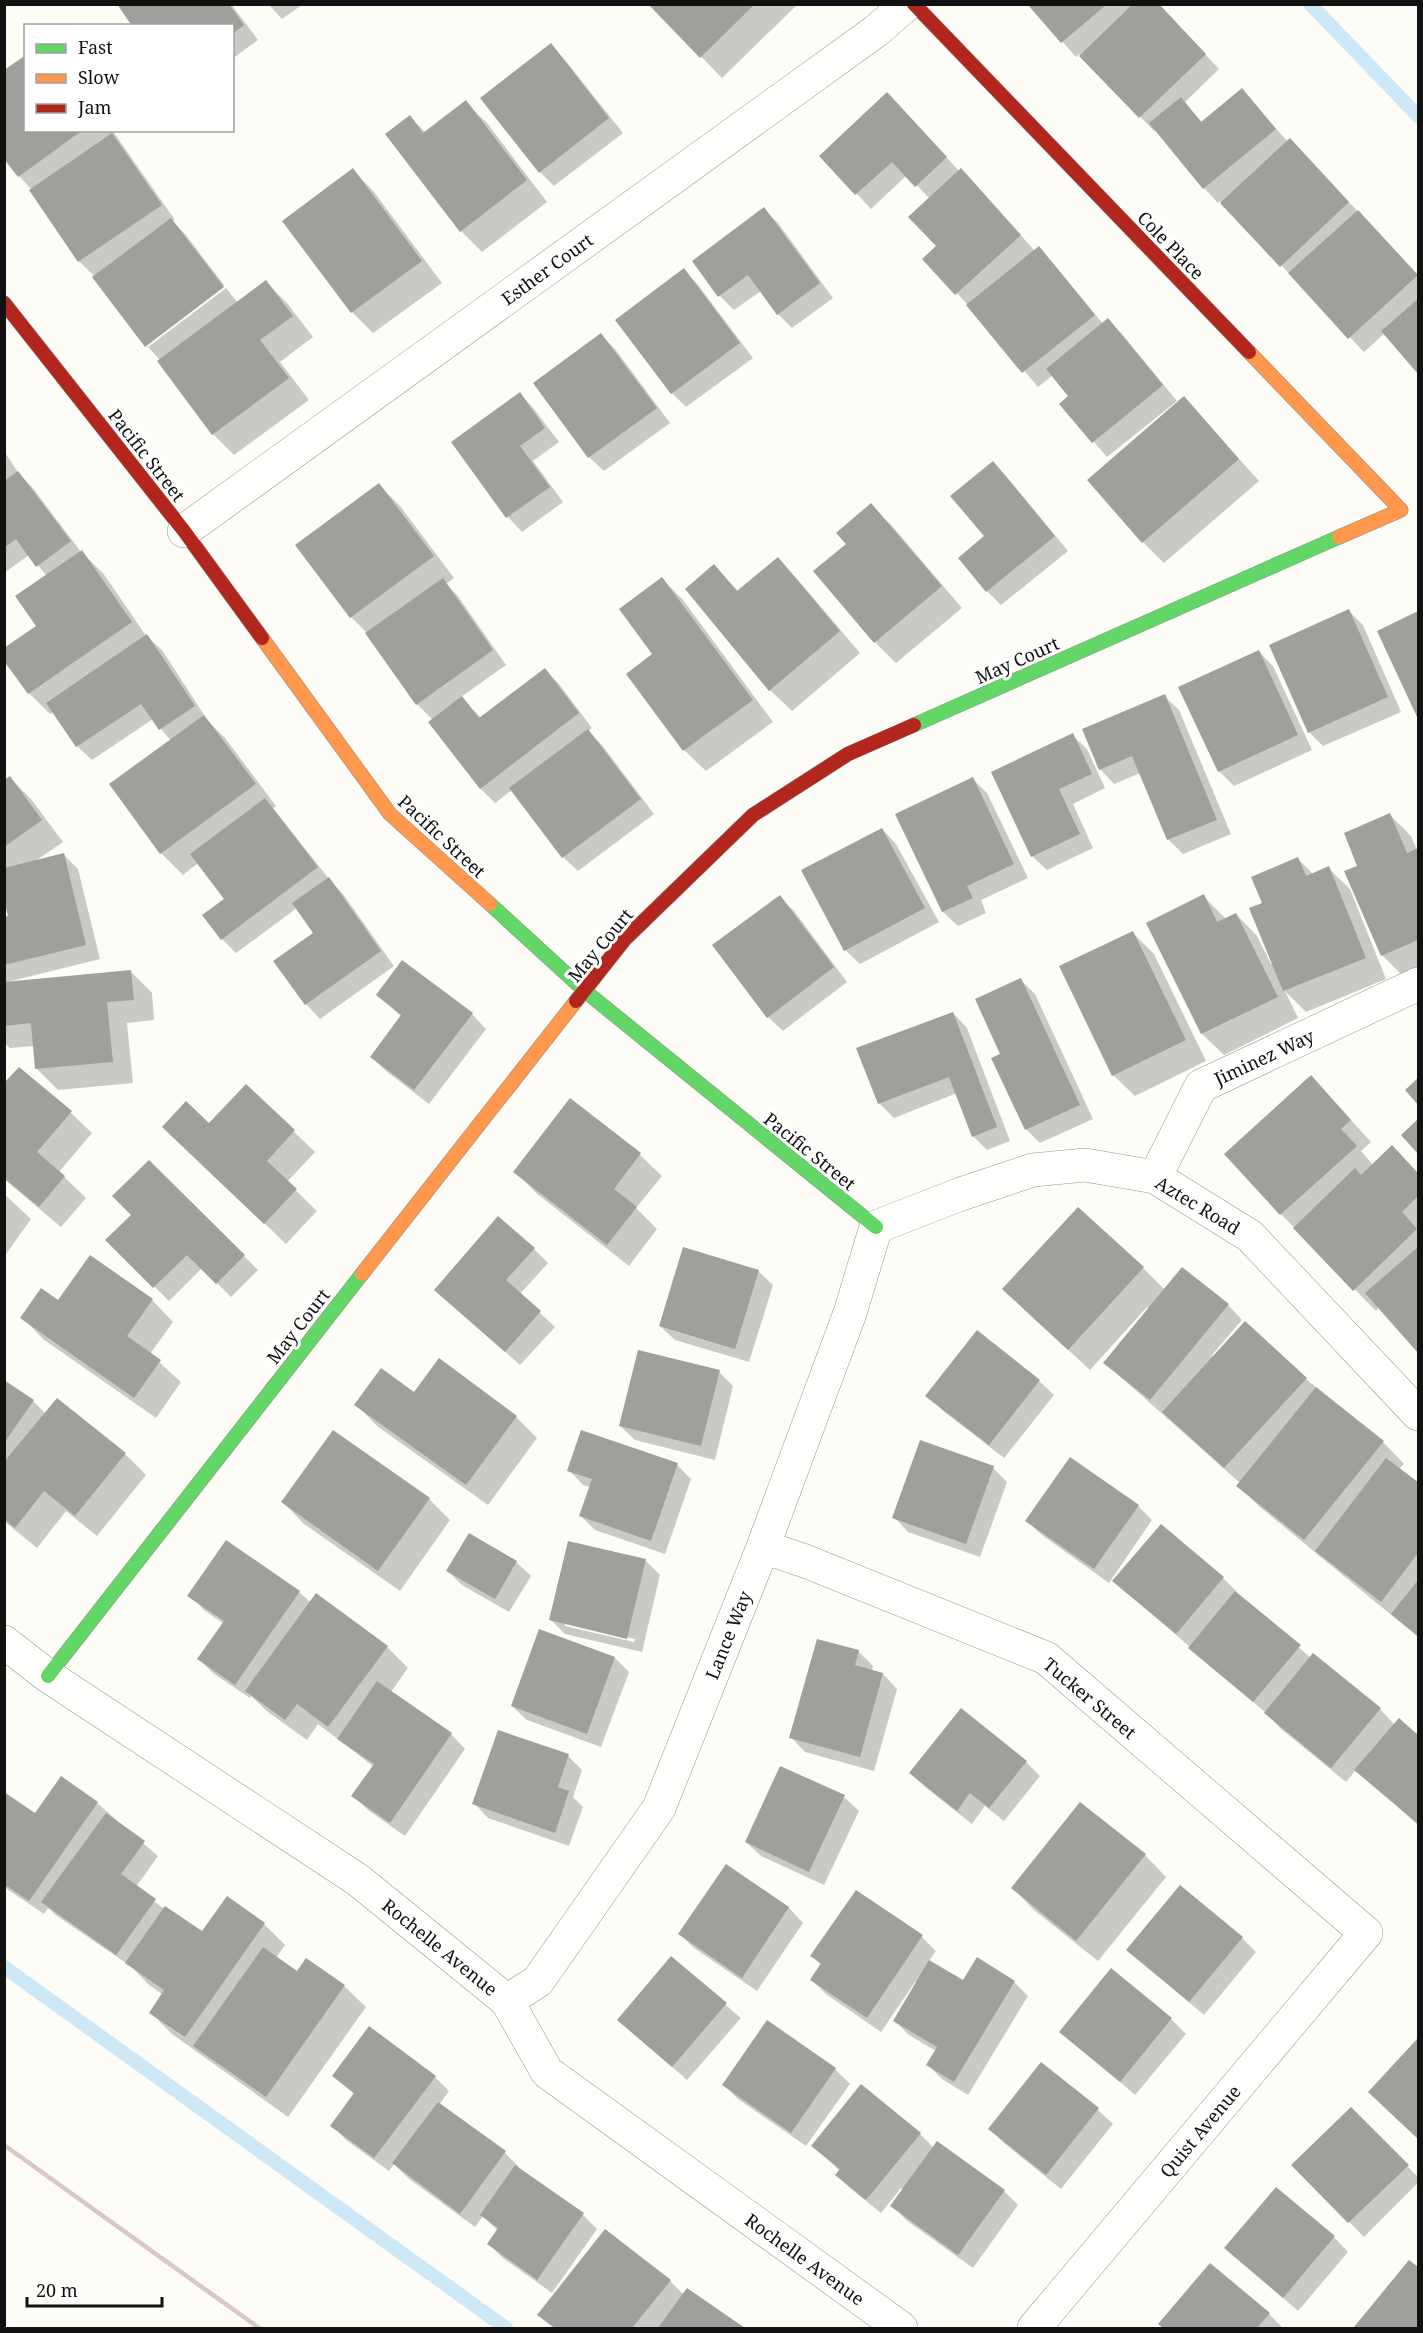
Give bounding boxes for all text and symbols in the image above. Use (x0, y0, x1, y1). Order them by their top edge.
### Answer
legend (24, 24, 234, 132)
text: Fast (78, 35, 113, 59)
text: Slow (78, 65, 120, 89)
text: Jam (77, 95, 112, 119)
street label: Cole Place (1132, 206, 1210, 284)
street label: Esther Court (496, 228, 598, 310)
street label: Pacific Street (103, 404, 191, 506)
street label: May Court (971, 631, 1063, 689)
street label: Pacific Street (393, 789, 491, 883)
street label: May Court (562, 903, 638, 987)
street label: Jiminez Way (1209, 1023, 1319, 1091)
street label: Pacific Street (759, 1107, 861, 1195)
street label: Aztec Road (1151, 1170, 1245, 1240)
street label: May Court (261, 1283, 335, 1369)
street label: Lance Way (699, 1586, 757, 1683)
street label: Tucker Street (1038, 1652, 1142, 1744)
street label: Rochelle Avenue (377, 1893, 503, 2001)
street label: Quist Avenue (1154, 2080, 1246, 2182)
street label: Rochelle Avenue (741, 2208, 869, 2310)
scale bar (27, 2270, 162, 2308)
text: 20 m (36, 2278, 78, 2302)

